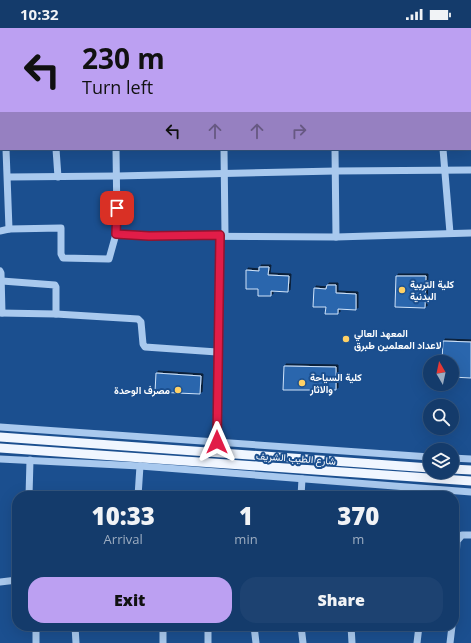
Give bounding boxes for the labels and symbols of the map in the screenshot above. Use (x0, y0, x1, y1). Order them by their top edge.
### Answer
pin (100, 191, 134, 225)
place label: كلية التربية البدنية (410, 277, 455, 303)
marker: كلية التربية البدنية (397, 285, 407, 295)
place label: المعهد العالي لاعداد المعلمين طبرق (354, 326, 442, 352)
marker: المعهد العالي لاعداد المعلمين طبرق (341, 334, 351, 344)
north arrow (423, 355, 459, 391)
place label: كلية السياحة والاثار (309, 370, 362, 396)
marker: كلية السياحة والاثار (297, 378, 307, 388)
place label: مصرف الوحدة (114, 383, 171, 397)
marker: مصرف الوحدة (173, 385, 183, 395)
position arrow (196, 421, 238, 463)
street label: شارع الطيب الشريف (256, 448, 337, 468)

